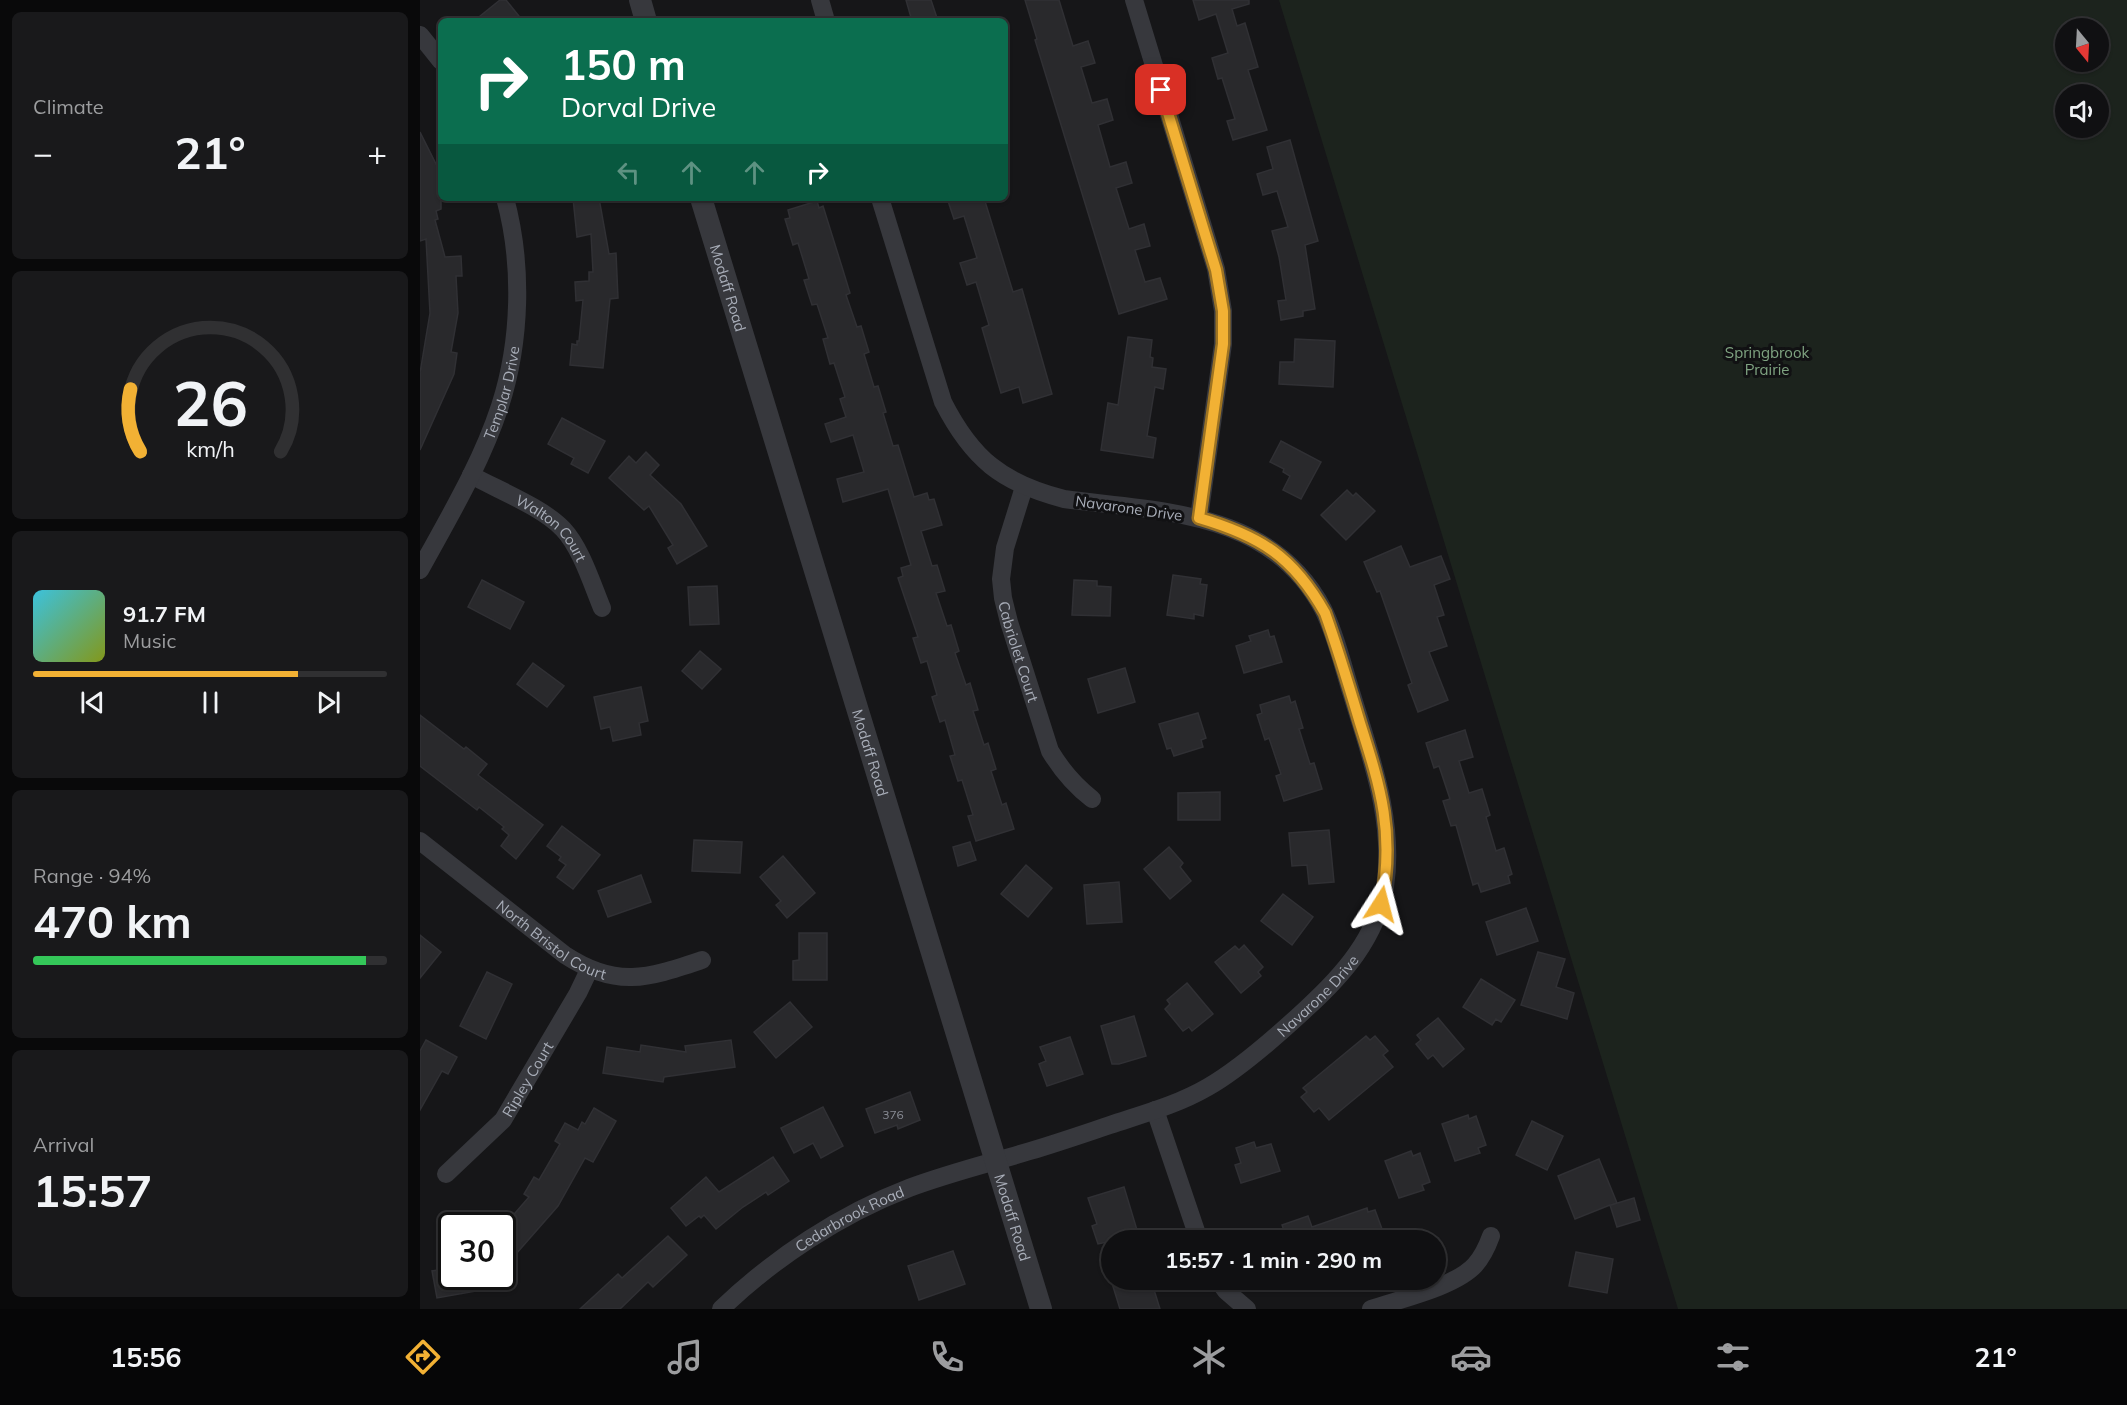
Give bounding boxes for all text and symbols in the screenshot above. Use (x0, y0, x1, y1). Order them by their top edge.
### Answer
north arrow (2055, 18, 2109, 72)
map controls (2055, 18, 2109, 138)
text: 150 m (561, 38, 686, 91)
icon: right (462, 42, 540, 120)
pin (1135, 64, 1186, 115)
icon: arrive (1144, 73, 1177, 106)
button: sound (2055, 84, 2109, 138)
text: Dorval Drive (561, 90, 716, 124)
text: Climate (33, 94, 104, 119)
text: 21° (174, 124, 246, 180)
text: − (33, 132, 53, 173)
text: + (367, 132, 387, 173)
icon: left (612, 156, 645, 189)
icon: ahead (675, 156, 708, 189)
icon: ahead (738, 156, 771, 189)
icon: right (801, 156, 834, 189)
street label: Modaff Road (706, 242, 751, 334)
park label: Springbrook Prairie (1725, 343, 1809, 379)
street label: Templar Drive (479, 345, 523, 442)
text: 26 (173, 363, 247, 442)
text: km/h (186, 436, 234, 463)
street label: Walton Court (513, 490, 591, 565)
street label: Navarone Drive (1074, 491, 1184, 525)
street label: Cabriolet Court (995, 599, 1043, 704)
text: 91.7 FM (123, 600, 206, 628)
text: Music (123, 628, 176, 653)
icon: previous (76, 686, 109, 719)
icon: pause (194, 686, 227, 719)
icon: next (312, 686, 345, 719)
street label: Modaff Road (848, 707, 893, 798)
text: Range · 94% (33, 863, 151, 888)
position arrow (1349, 872, 1413, 936)
text: 470 km (33, 893, 192, 949)
street label: North Bristol Court (493, 895, 609, 983)
street label: Navarone Drive (1273, 951, 1362, 1041)
street label: Ripley Court (497, 1038, 557, 1120)
house number: 376 (882, 1107, 904, 1122)
text: Arrival (33, 1132, 94, 1157)
text: 15:57 (33, 1162, 152, 1218)
street label: Modaff Road (991, 1171, 1035, 1263)
street label: Cedarbrook Road (791, 1181, 907, 1256)
speed limit sign: 30 (438, 1212, 516, 1290)
text: 15:57 · 1 min · 290 m (1165, 1246, 1382, 1274)
icon: directions (402, 1336, 444, 1378)
icon: music (664, 1336, 706, 1378)
icon: phone (926, 1336, 968, 1378)
icon: climate (1188, 1336, 1230, 1378)
icon: car (1450, 1336, 1492, 1378)
icon: filters (1712, 1336, 1754, 1378)
text: 15:56 (110, 1340, 182, 1374)
text: 21° (1974, 1340, 2017, 1374)

